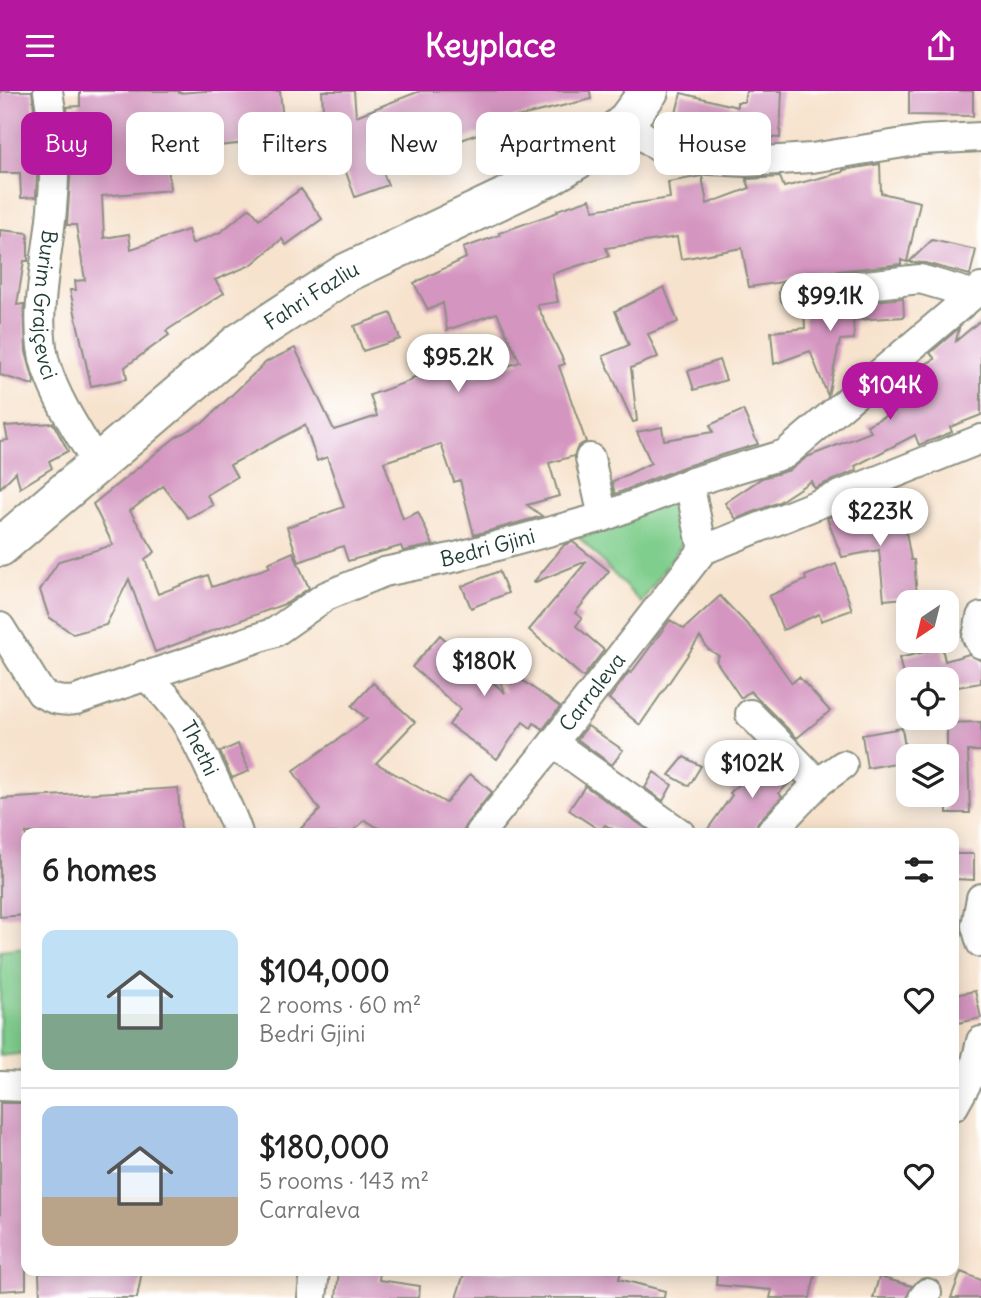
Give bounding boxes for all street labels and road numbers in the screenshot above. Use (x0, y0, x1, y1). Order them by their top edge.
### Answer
street label: Burim Grajçevci (27, 228, 64, 383)
street label: Fahri Fazliu (259, 255, 363, 336)
street label: Bedri Gjini (438, 522, 538, 573)
street label: Carraleva (553, 647, 631, 737)
street label: Thethi (175, 716, 225, 780)

